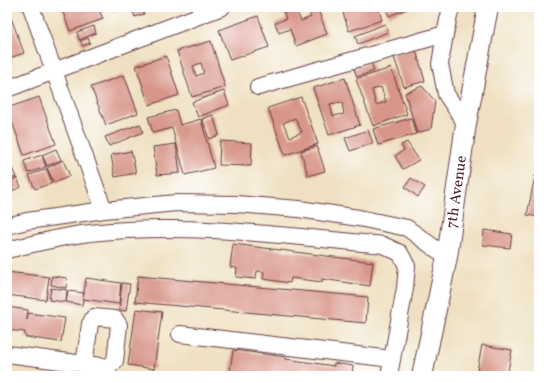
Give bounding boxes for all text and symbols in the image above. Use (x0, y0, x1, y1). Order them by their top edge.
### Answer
street label: 7th Avenue (442, 154, 473, 230)

